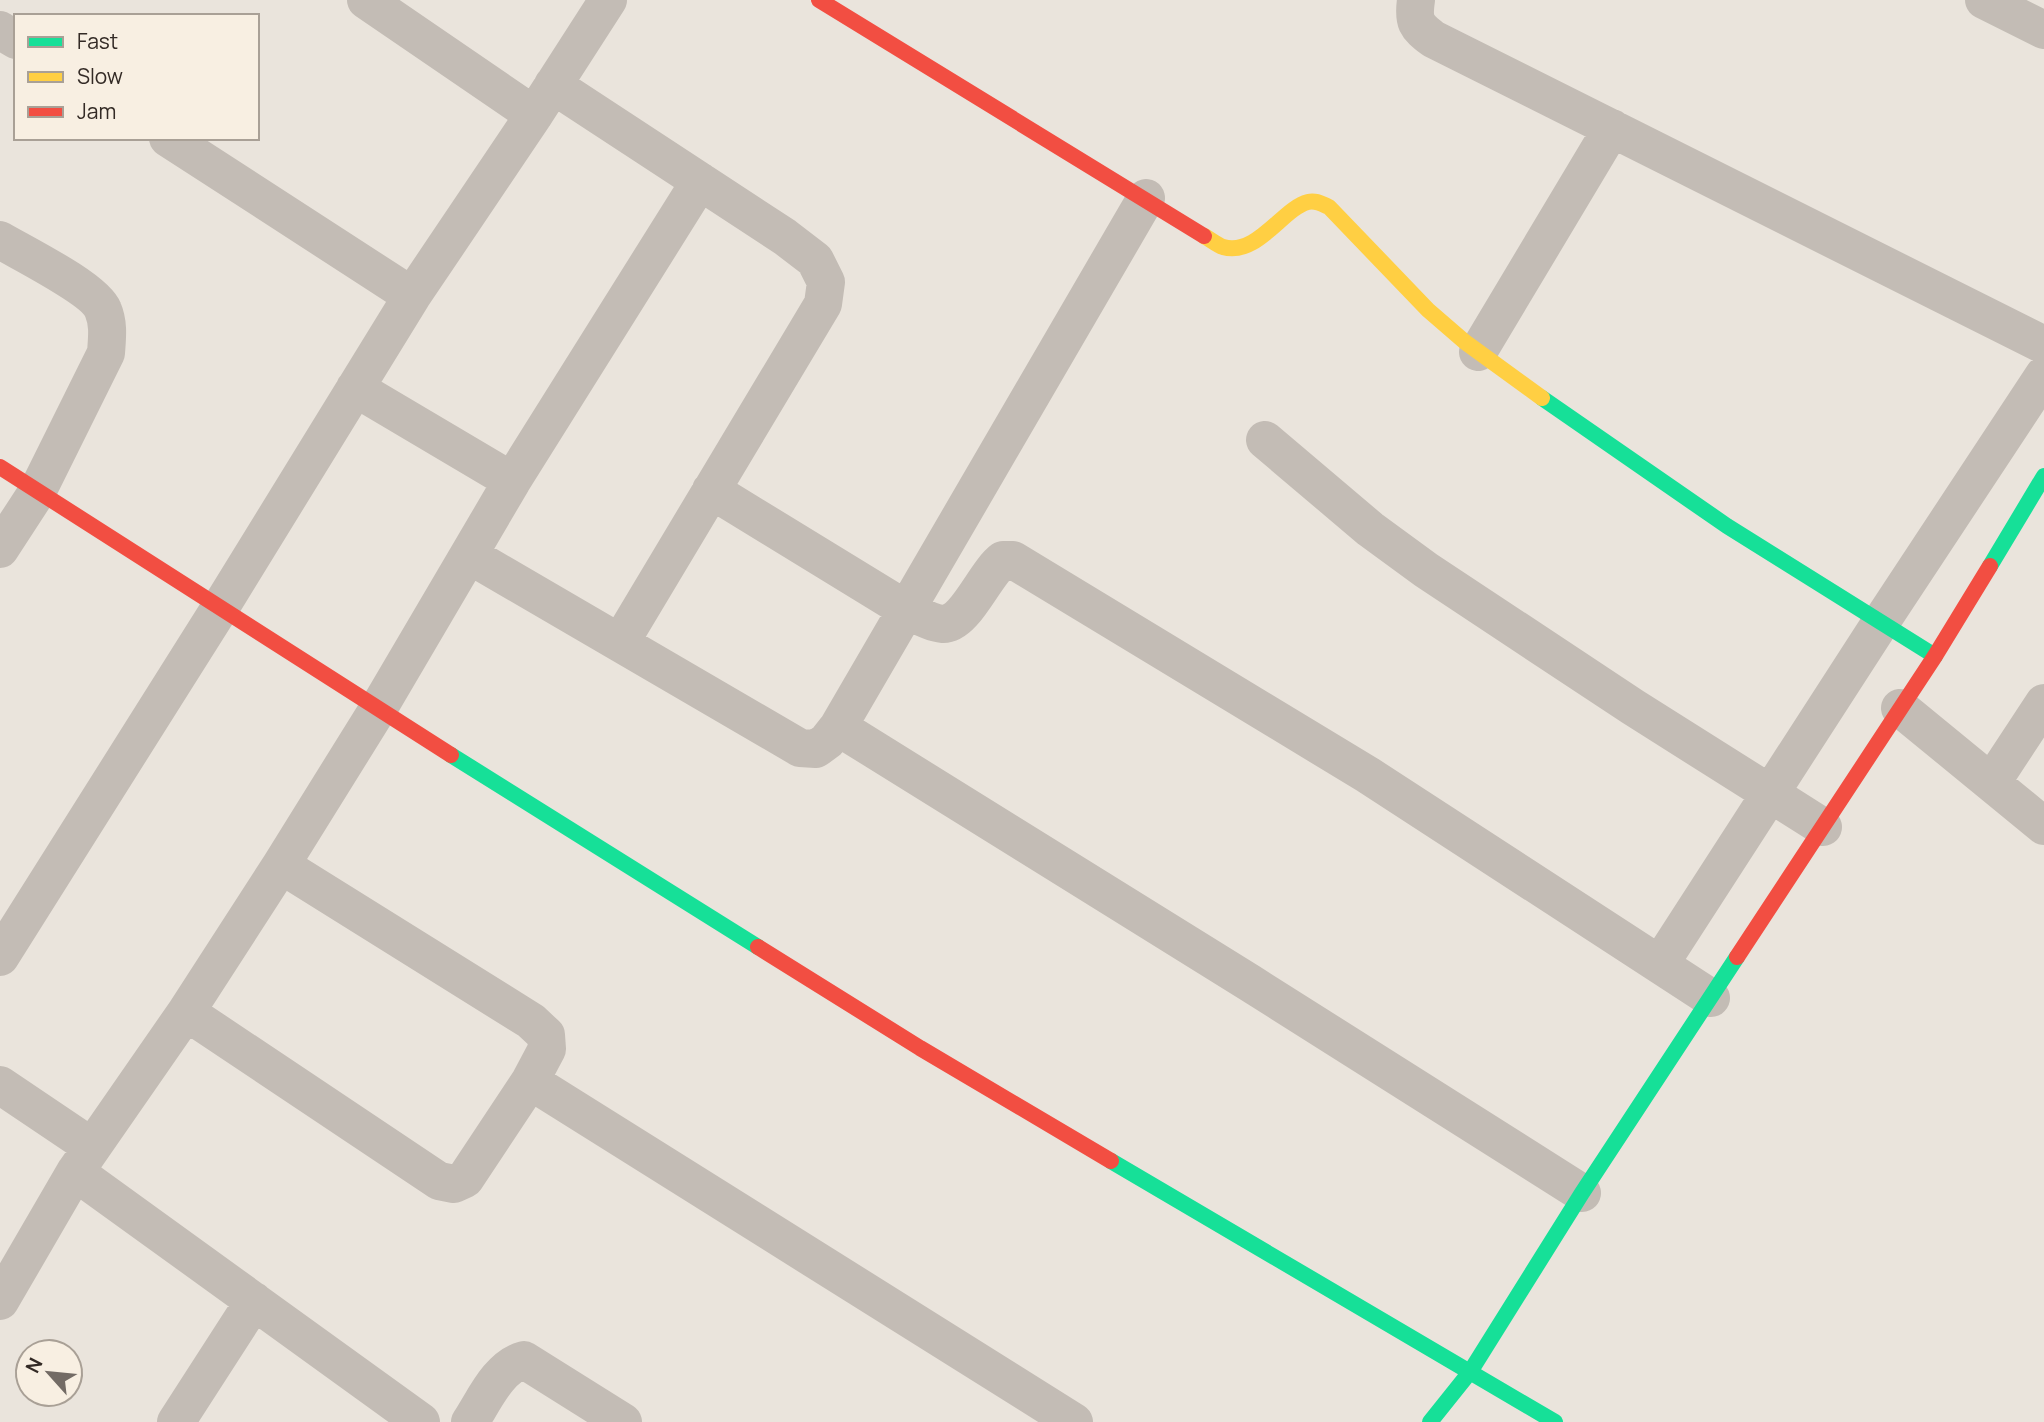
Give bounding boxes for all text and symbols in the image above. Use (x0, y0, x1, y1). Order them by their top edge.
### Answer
legend (14, 14, 259, 140)
text: Fast (77, 27, 118, 55)
text: Slow (77, 62, 123, 90)
text: Jam (77, 97, 116, 125)
north arrow (14, 1338, 84, 1408)
text: N (19, 1353, 49, 1377)

